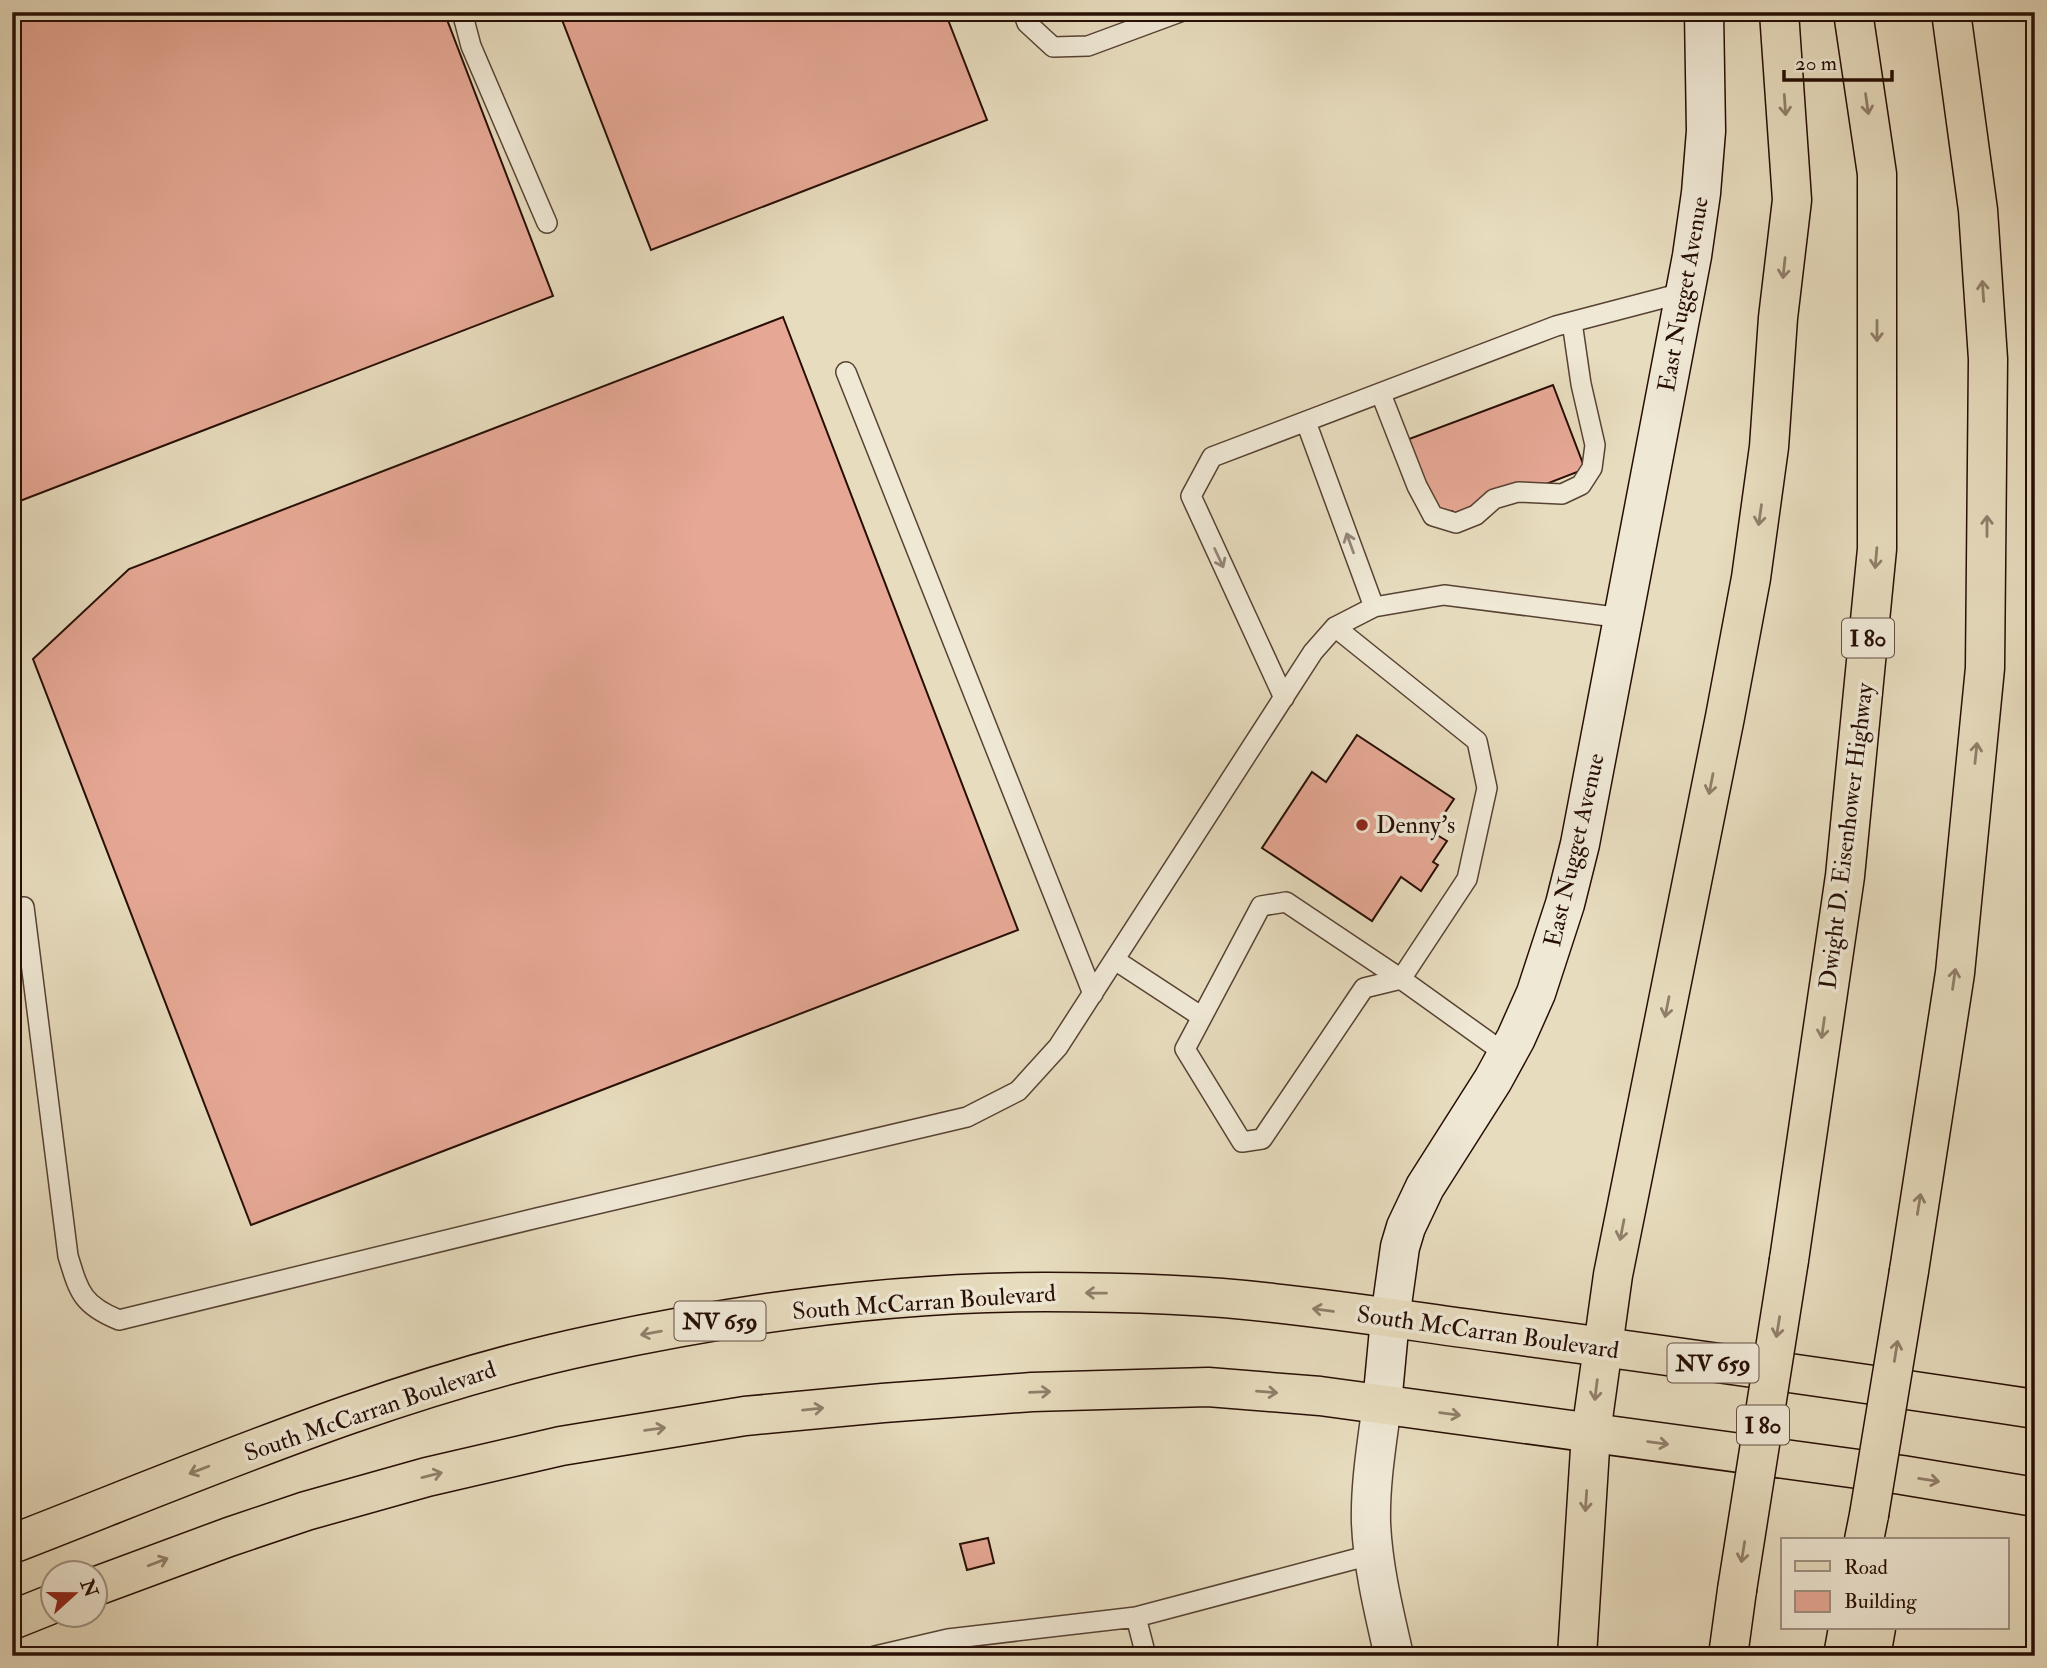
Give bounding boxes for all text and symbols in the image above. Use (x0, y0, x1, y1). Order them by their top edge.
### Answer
scale bar (1784, 38, 1893, 82)
text: 20 m (1795, 50, 1837, 77)
one-way arrow (1861, 92, 1874, 115)
one-way arrow (1779, 93, 1792, 116)
street label: East Nugget Avenue (1651, 194, 1716, 394)
one-way arrow (1777, 256, 1790, 279)
one-way arrow (1977, 279, 1990, 302)
one-way arrow (1870, 319, 1884, 342)
one-way arrow (1753, 503, 1766, 526)
one-way arrow (1980, 514, 1994, 537)
one-way arrow (1343, 533, 1356, 555)
one-way arrow (1869, 546, 1882, 569)
one-way arrow (1213, 547, 1226, 568)
road number: I 80 (1842, 618, 1894, 658)
street label: Dwight D. Eisenhower Highway (1812, 681, 1881, 991)
one-way arrow (1970, 742, 1983, 764)
street label: East Nugget Avenue (1537, 750, 1612, 950)
one-way arrow (1704, 772, 1718, 795)
place label: Denny's (1376, 810, 1455, 841)
marker: Denny's (1354, 817, 1370, 833)
one-way arrow (1947, 968, 1960, 991)
one-way arrow (1659, 995, 1673, 1018)
one-way arrow (1816, 1016, 1829, 1038)
one-way arrow (1913, 1193, 1926, 1216)
one-way arrow (1615, 1218, 1629, 1241)
street label: South McCarran Boulevard (791, 1278, 1057, 1327)
one-way arrow (1085, 1286, 1108, 1300)
street label: South McCarran Boulevard (1355, 1299, 1621, 1366)
road number: NV 659 (674, 1302, 766, 1340)
one-way arrow (1312, 1303, 1334, 1316)
one-way arrow (1771, 1316, 1784, 1338)
one-way arrow (640, 1327, 662, 1340)
one-way arrow (1890, 1340, 1903, 1363)
road number: NV 659 (1668, 1344, 1758, 1382)
street label: South McCarran Boulevard (240, 1354, 500, 1469)
one-way arrow (1590, 1378, 1603, 1401)
one-way arrow (1028, 1386, 1051, 1399)
one-way arrow (1255, 1386, 1278, 1399)
one-way arrow (801, 1403, 824, 1416)
road number: I 80 (1737, 1406, 1789, 1444)
one-way arrow (1438, 1407, 1461, 1420)
one-way arrow (643, 1423, 666, 1436)
one-way arrow (1646, 1436, 1669, 1449)
one-way arrow (189, 1465, 211, 1477)
one-way arrow (421, 1468, 443, 1481)
one-way arrow (1917, 1474, 1940, 1487)
one-way arrow (1580, 1490, 1593, 1513)
legend (1781, 1538, 2008, 1630)
one-way arrow (1736, 1540, 1749, 1563)
text: Road (1844, 1554, 1889, 1581)
one-way arrow (147, 1555, 169, 1568)
north arrow (38, 1560, 108, 1630)
text: N (74, 1575, 104, 1601)
text: Building (1844, 1588, 1917, 1615)

